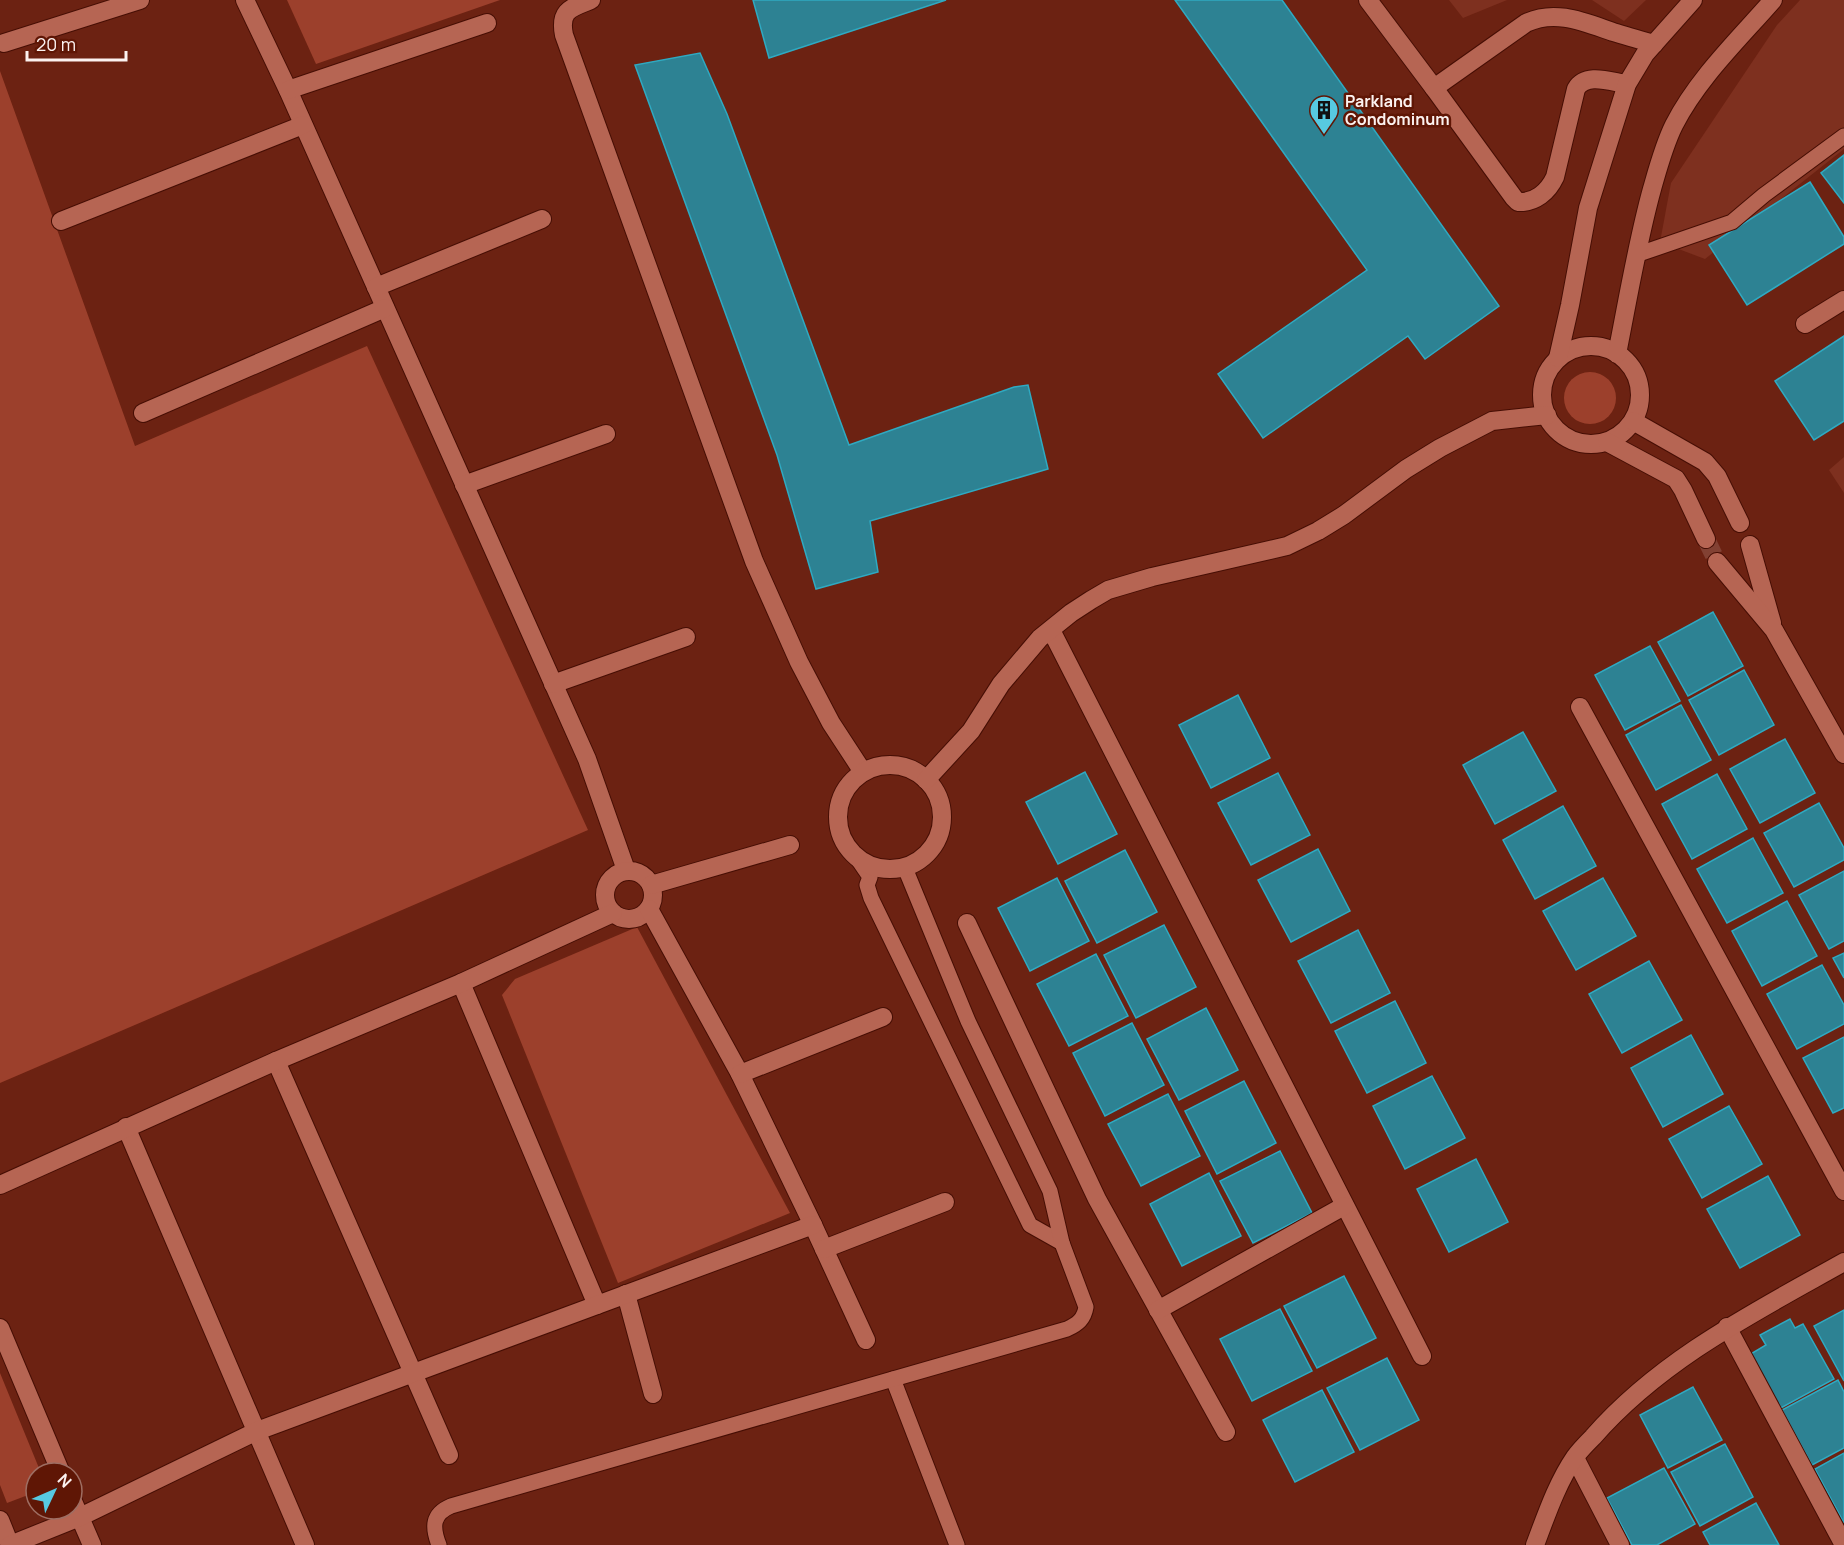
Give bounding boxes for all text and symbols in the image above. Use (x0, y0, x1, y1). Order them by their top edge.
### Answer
scale bar (27, 24, 126, 62)
text: 20 m (36, 32, 76, 56)
place label: Parkland Condominum (1345, 90, 1450, 130)
building icon: Parkland Condominum (1308, 94, 1340, 136)
north arrow (24, 1461, 84, 1521)
text: N (53, 1469, 77, 1492)

